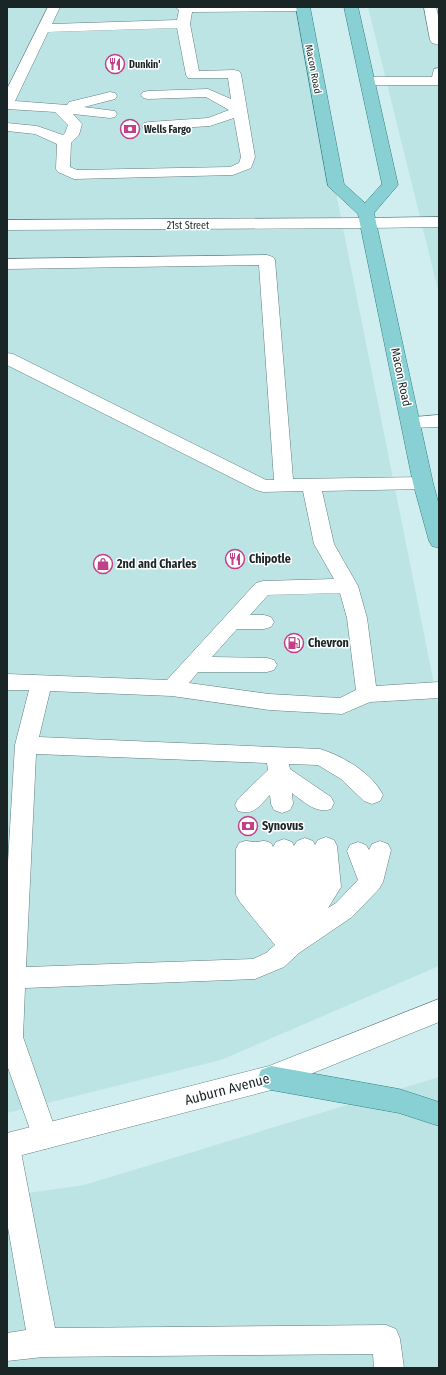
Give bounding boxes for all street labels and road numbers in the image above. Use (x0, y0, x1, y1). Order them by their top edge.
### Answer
street label: Macon Road (302, 44, 324, 95)
street label: 21st Street (167, 220, 210, 232)
street label: Macon Road (388, 346, 414, 408)
street label: Auburn Avenue (183, 1070, 271, 1109)

